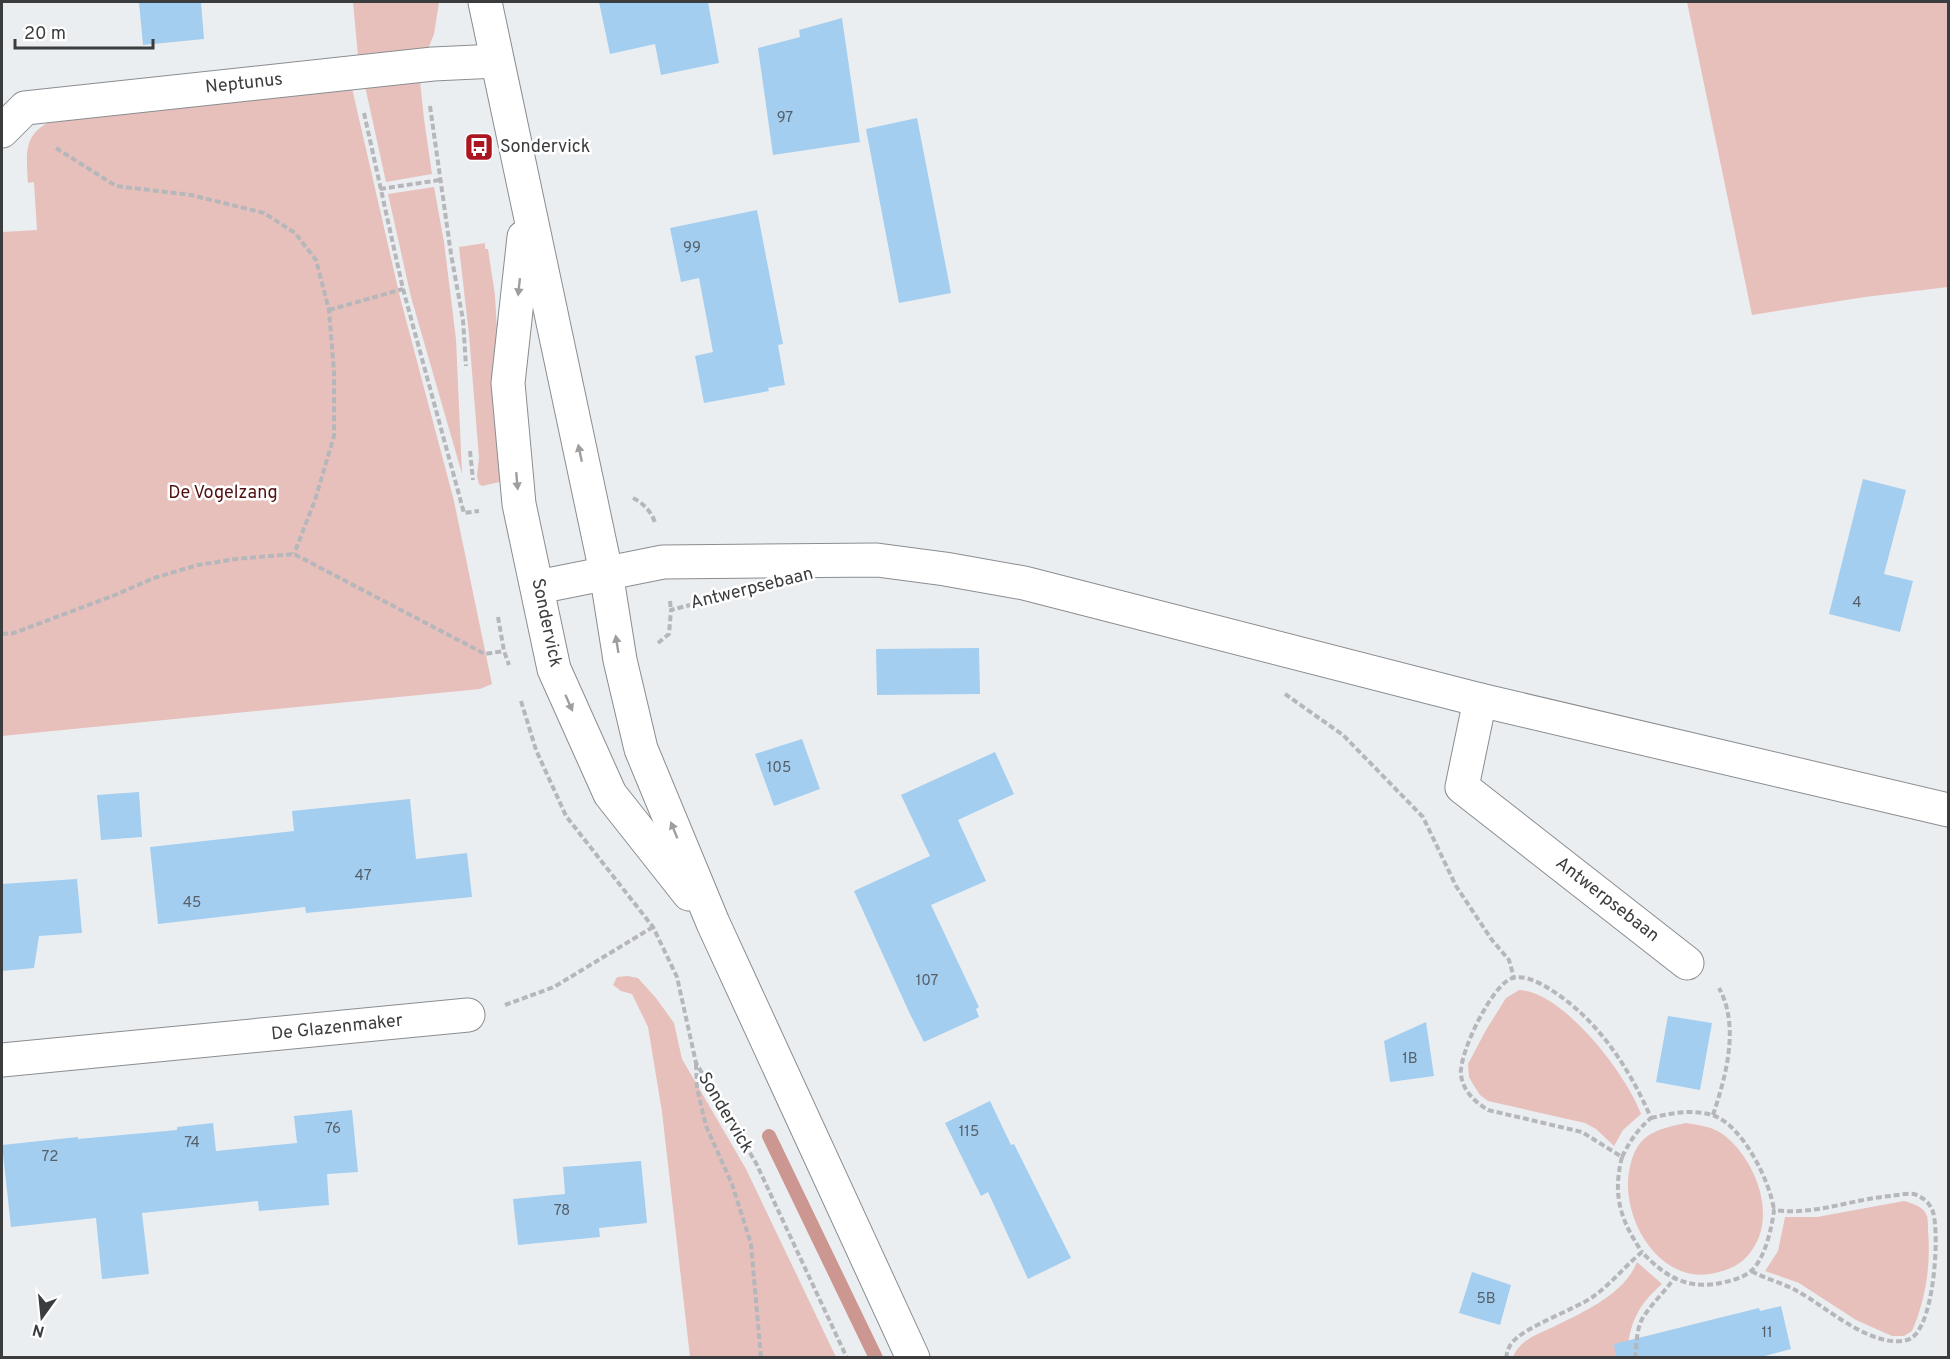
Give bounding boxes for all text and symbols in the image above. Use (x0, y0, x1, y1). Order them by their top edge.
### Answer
scale bar (15, 12, 153, 50)
text: 20 m (24, 23, 66, 46)
street label: Neptunus (204, 68, 284, 100)
house number: 97 (777, 109, 793, 128)
bus stop icon: Sondervick (463, 131, 495, 163)
place label: Sondervick (500, 136, 590, 159)
house number: 99 (683, 239, 701, 258)
one-way arrow (514, 277, 523, 296)
one-way arrow (575, 443, 584, 462)
one-way arrow (512, 471, 522, 490)
park label: De Vogelzang (168, 482, 278, 505)
street label: Antwerpsebaan (688, 563, 816, 615)
street label: Sondervick (525, 576, 567, 670)
house number: 4 (1852, 594, 1862, 613)
one-way arrow (613, 635, 622, 654)
one-way arrow (565, 695, 574, 712)
house number: 105 (767, 759, 791, 778)
one-way arrow (669, 821, 678, 839)
street label: Antwerpsebaan (1550, 852, 1664, 948)
house number: 47 (355, 867, 372, 886)
house number: 45 (183, 894, 201, 913)
house number: 107 (916, 972, 938, 991)
street label: De Glazenmaker (270, 1010, 404, 1046)
house number: 1B (1402, 1050, 1418, 1069)
street label: Sondervick (692, 1068, 758, 1158)
house number: 76 (325, 1120, 341, 1139)
house number: 115 (959, 1123, 979, 1142)
house number: 74 (184, 1134, 200, 1153)
house number: 72 (42, 1148, 58, 1167)
house number: 78 (554, 1202, 570, 1221)
north arrow (12, 1287, 72, 1347)
house number: 5B (1476, 1290, 1496, 1309)
text: N (30, 1318, 47, 1341)
house number: 11 (1761, 1324, 1773, 1343)

